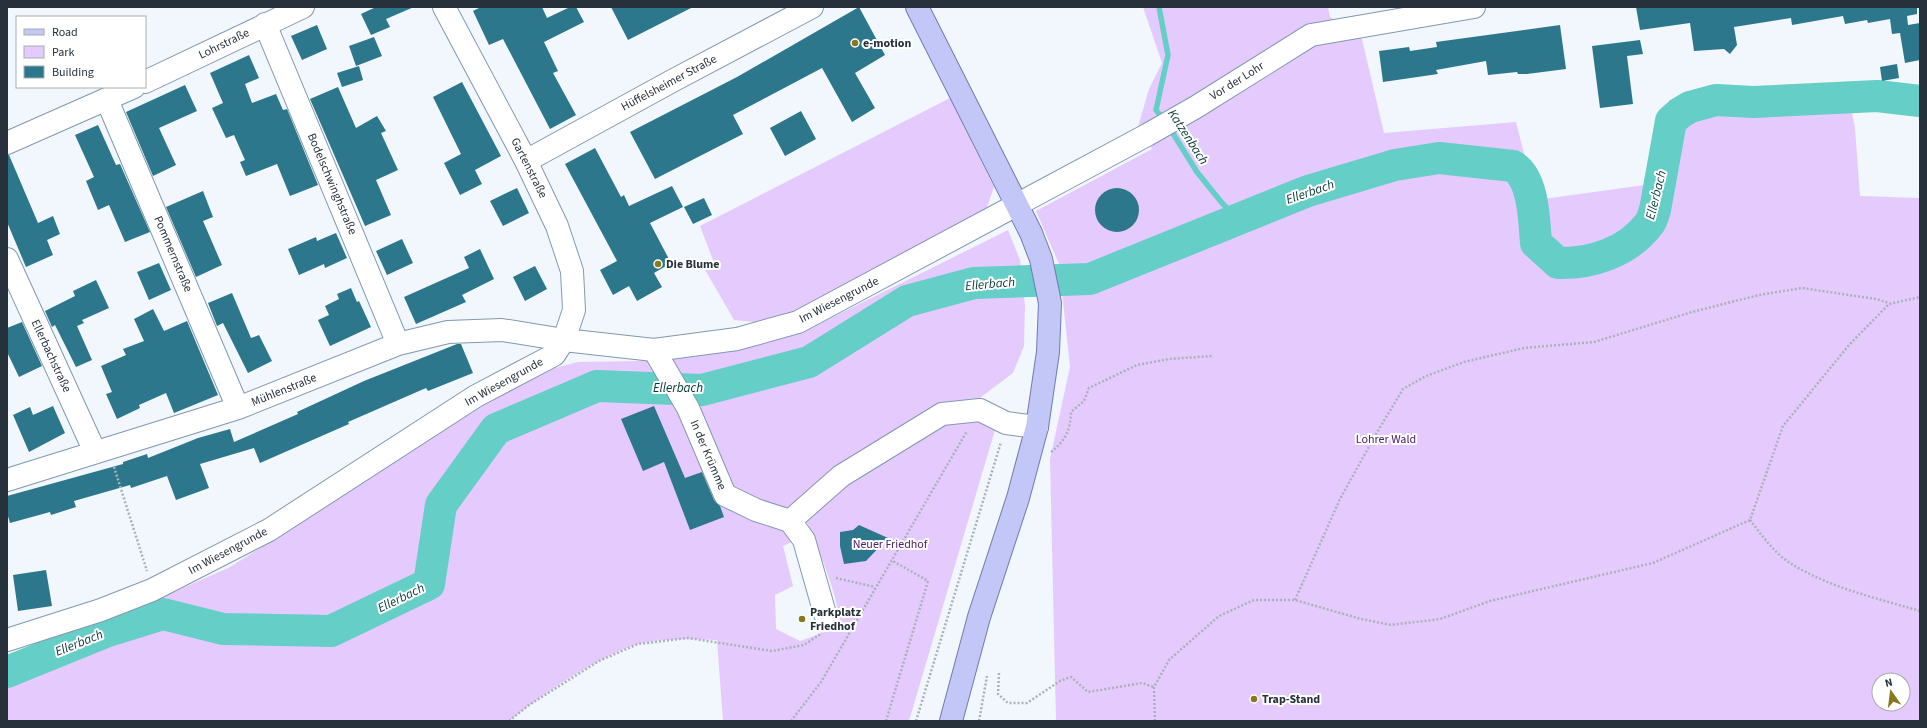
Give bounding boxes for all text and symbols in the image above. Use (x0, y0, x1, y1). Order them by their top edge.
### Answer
legend (16, 16, 146, 88)
text: Road (52, 24, 78, 41)
street label: Lohrstraße (196, 24, 252, 64)
place label: e-motion (863, 35, 912, 52)
marker: e-motion (850, 38, 860, 48)
text: Park (52, 44, 74, 61)
street label: Hüffelsheimer Straße (618, 51, 720, 115)
street label: Vor der Lohr (1207, 57, 1268, 104)
text: Building (52, 64, 94, 81)
water label: Katzenbach (1163, 106, 1213, 168)
street label: Bodelschwinghstraße (303, 131, 361, 237)
street label: Gartenstraße (507, 135, 551, 201)
water label: Ellerbach (1641, 168, 1671, 221)
water label: Ellerbach (1283, 175, 1337, 209)
street label: Pommernstraße (149, 213, 197, 295)
place label: Die Blume (666, 256, 720, 273)
marker: Die Blume (653, 259, 663, 269)
street label: Im Wiesengrunde (796, 273, 882, 327)
water label: Ellerbach (964, 273, 1016, 295)
street label: Ellerbachstraße (27, 317, 75, 395)
street label: Im Wiesengrunde (462, 353, 546, 411)
street label: Mühlenstraße (249, 369, 319, 411)
water label: Ellerbach (653, 379, 703, 397)
street label: In der Krümme (686, 417, 730, 493)
park label: Lohrer Wald (1356, 431, 1416, 448)
street label: Im Wiesengrunde (185, 523, 271, 579)
park label: Neuer Friedhof (853, 536, 928, 553)
water label: Ellerbach (375, 579, 428, 617)
place label: Parkplatz Friedhof (810, 604, 861, 635)
marker: Parkplatz Friedhof (797, 614, 807, 624)
water label: Ellerbach (52, 625, 106, 661)
north arrow (1871, 672, 1911, 712)
text: N (1883, 675, 1894, 691)
place label: Trap-Stand (1262, 691, 1320, 708)
marker: Trap-Stand (1249, 694, 1259, 704)

